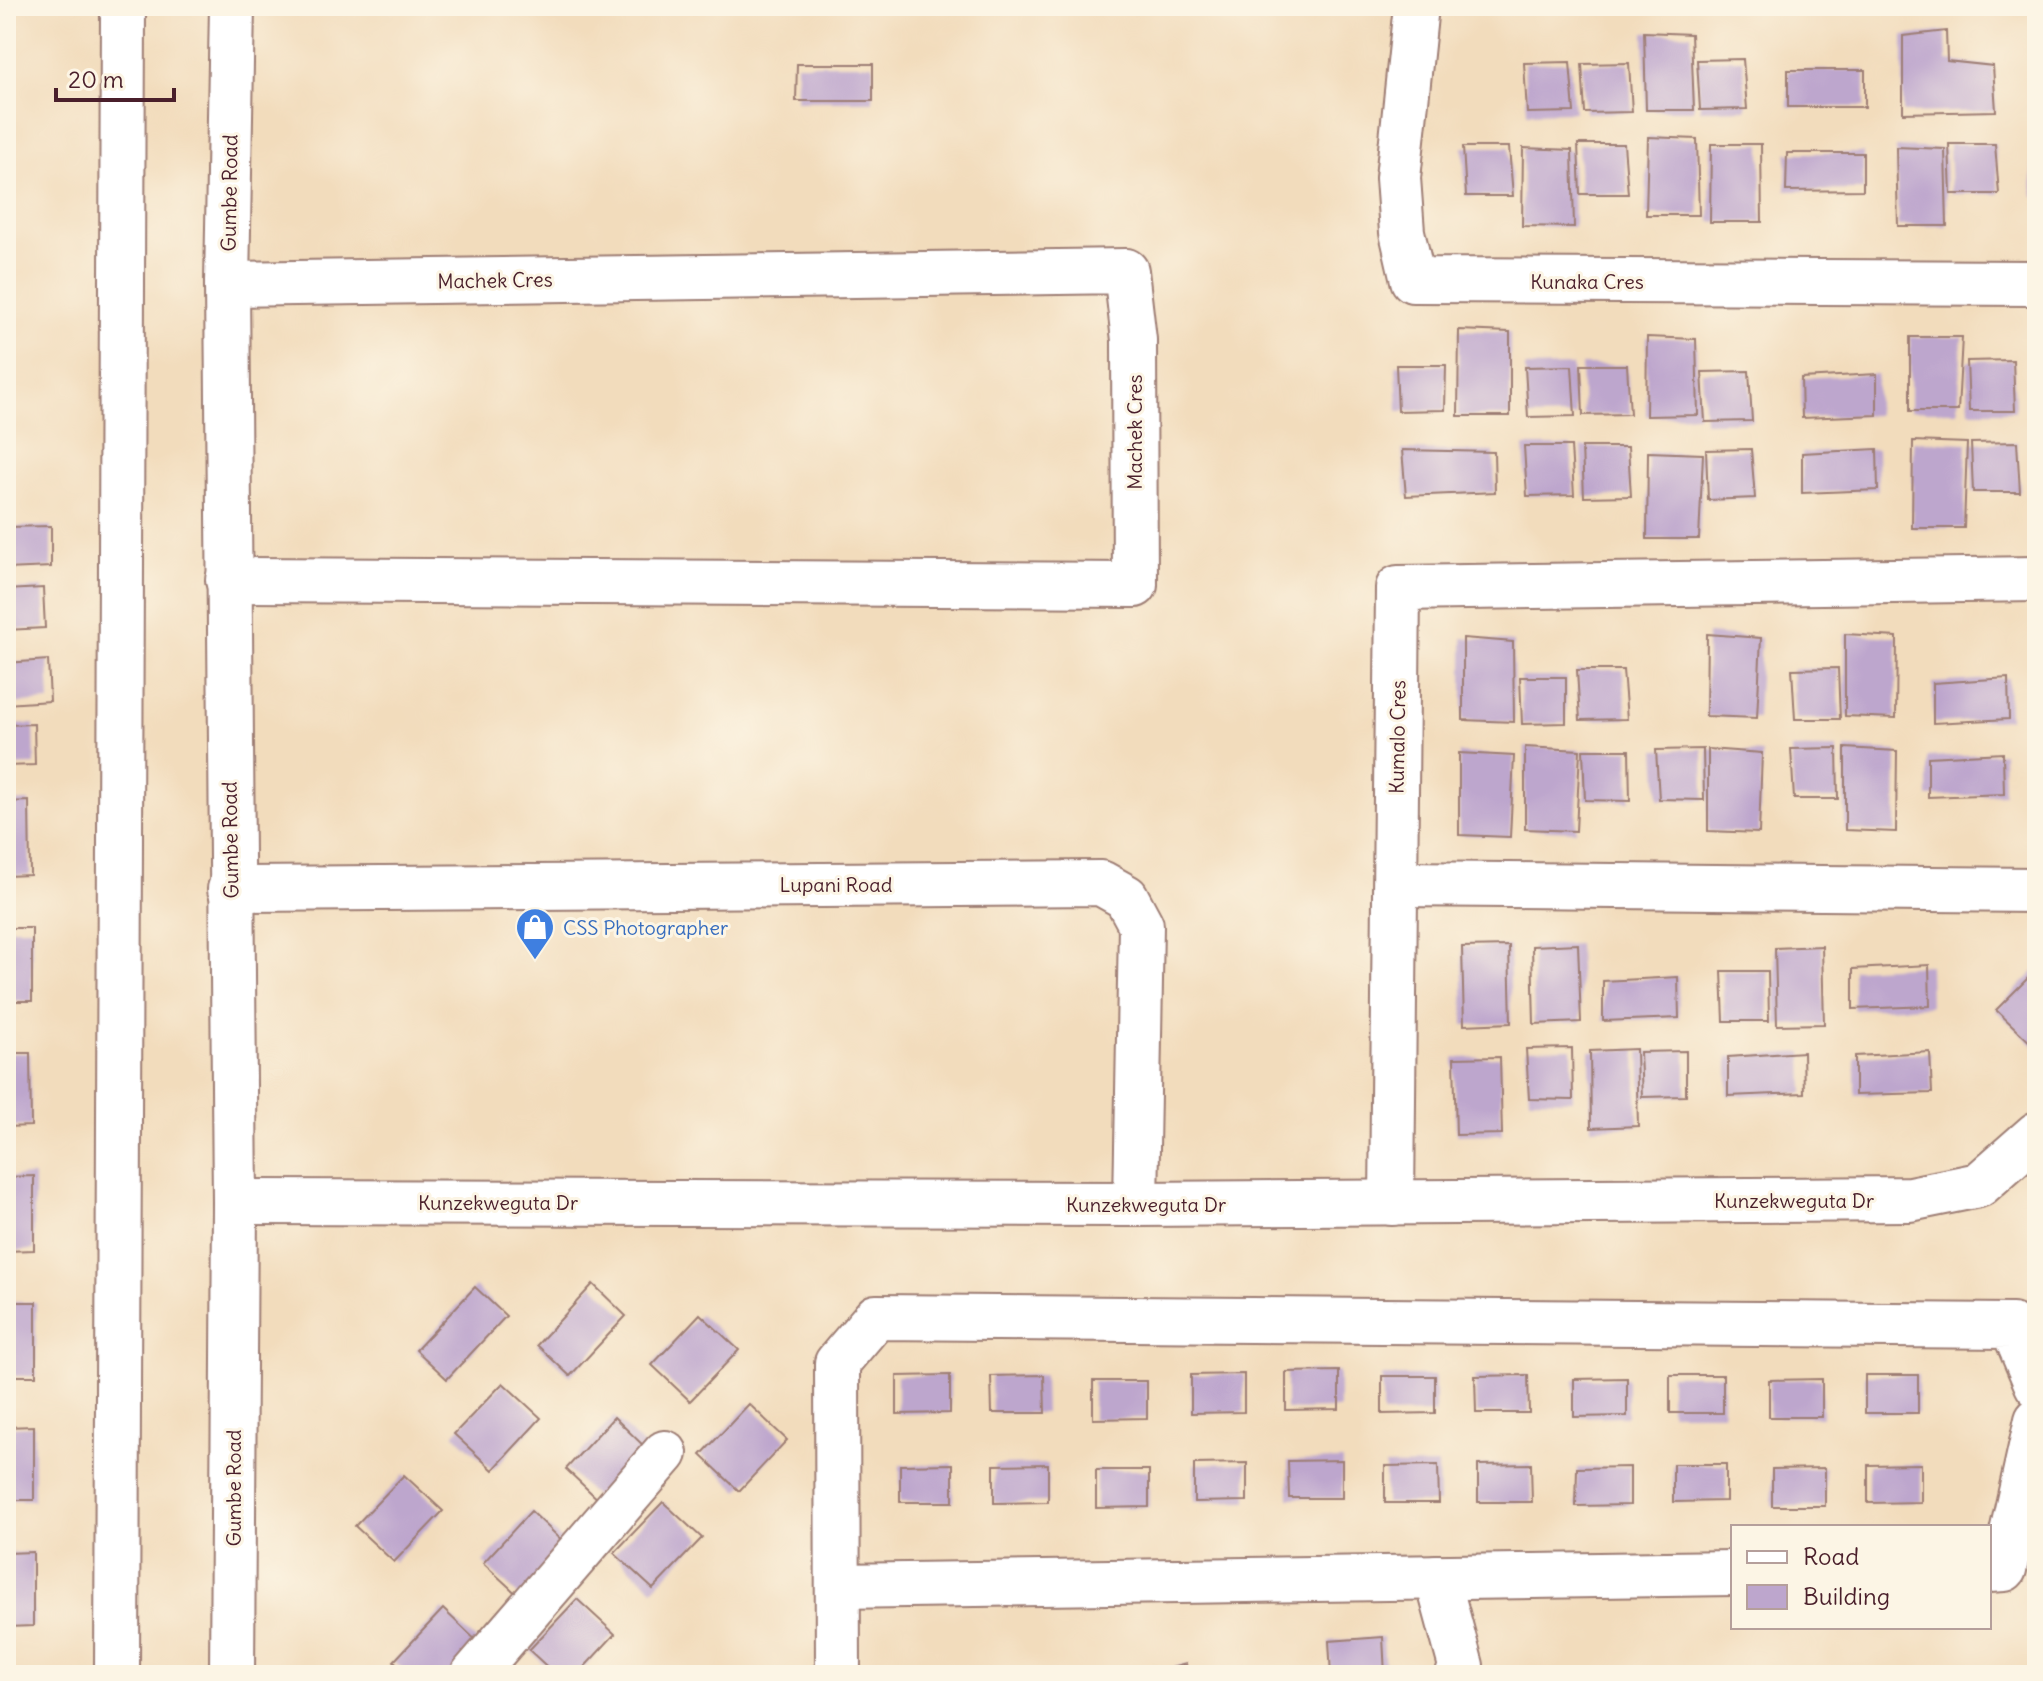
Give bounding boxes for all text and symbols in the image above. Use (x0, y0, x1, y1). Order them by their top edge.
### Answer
scale bar (56, 52, 174, 102)
text: 20 m (68, 64, 124, 94)
street label: Gumbe Road (215, 134, 243, 252)
street label: Machek Cres (437, 266, 553, 294)
street label: Kunaka Cres (1530, 269, 1644, 294)
street label: Machek Cres (1122, 374, 1147, 490)
street label: Kumalo Cres (1384, 680, 1410, 794)
street label: Gumbe Road (216, 781, 244, 899)
street label: Lupani Road (780, 872, 893, 897)
shop icon: CSS Photographer (514, 906, 556, 961)
place label: CSS Photographer (563, 915, 728, 940)
street label: Kunzekweguta Dr (1714, 1188, 1874, 1213)
street label: Kunzekweguta Dr (418, 1190, 578, 1215)
street label: Kunzekweguta Dr (1066, 1192, 1226, 1217)
street label: Gumbe Road (221, 1429, 246, 1547)
legend (1731, 1525, 1991, 1629)
text: Road (1803, 1541, 1859, 1571)
text: Building (1803, 1581, 1890, 1611)

